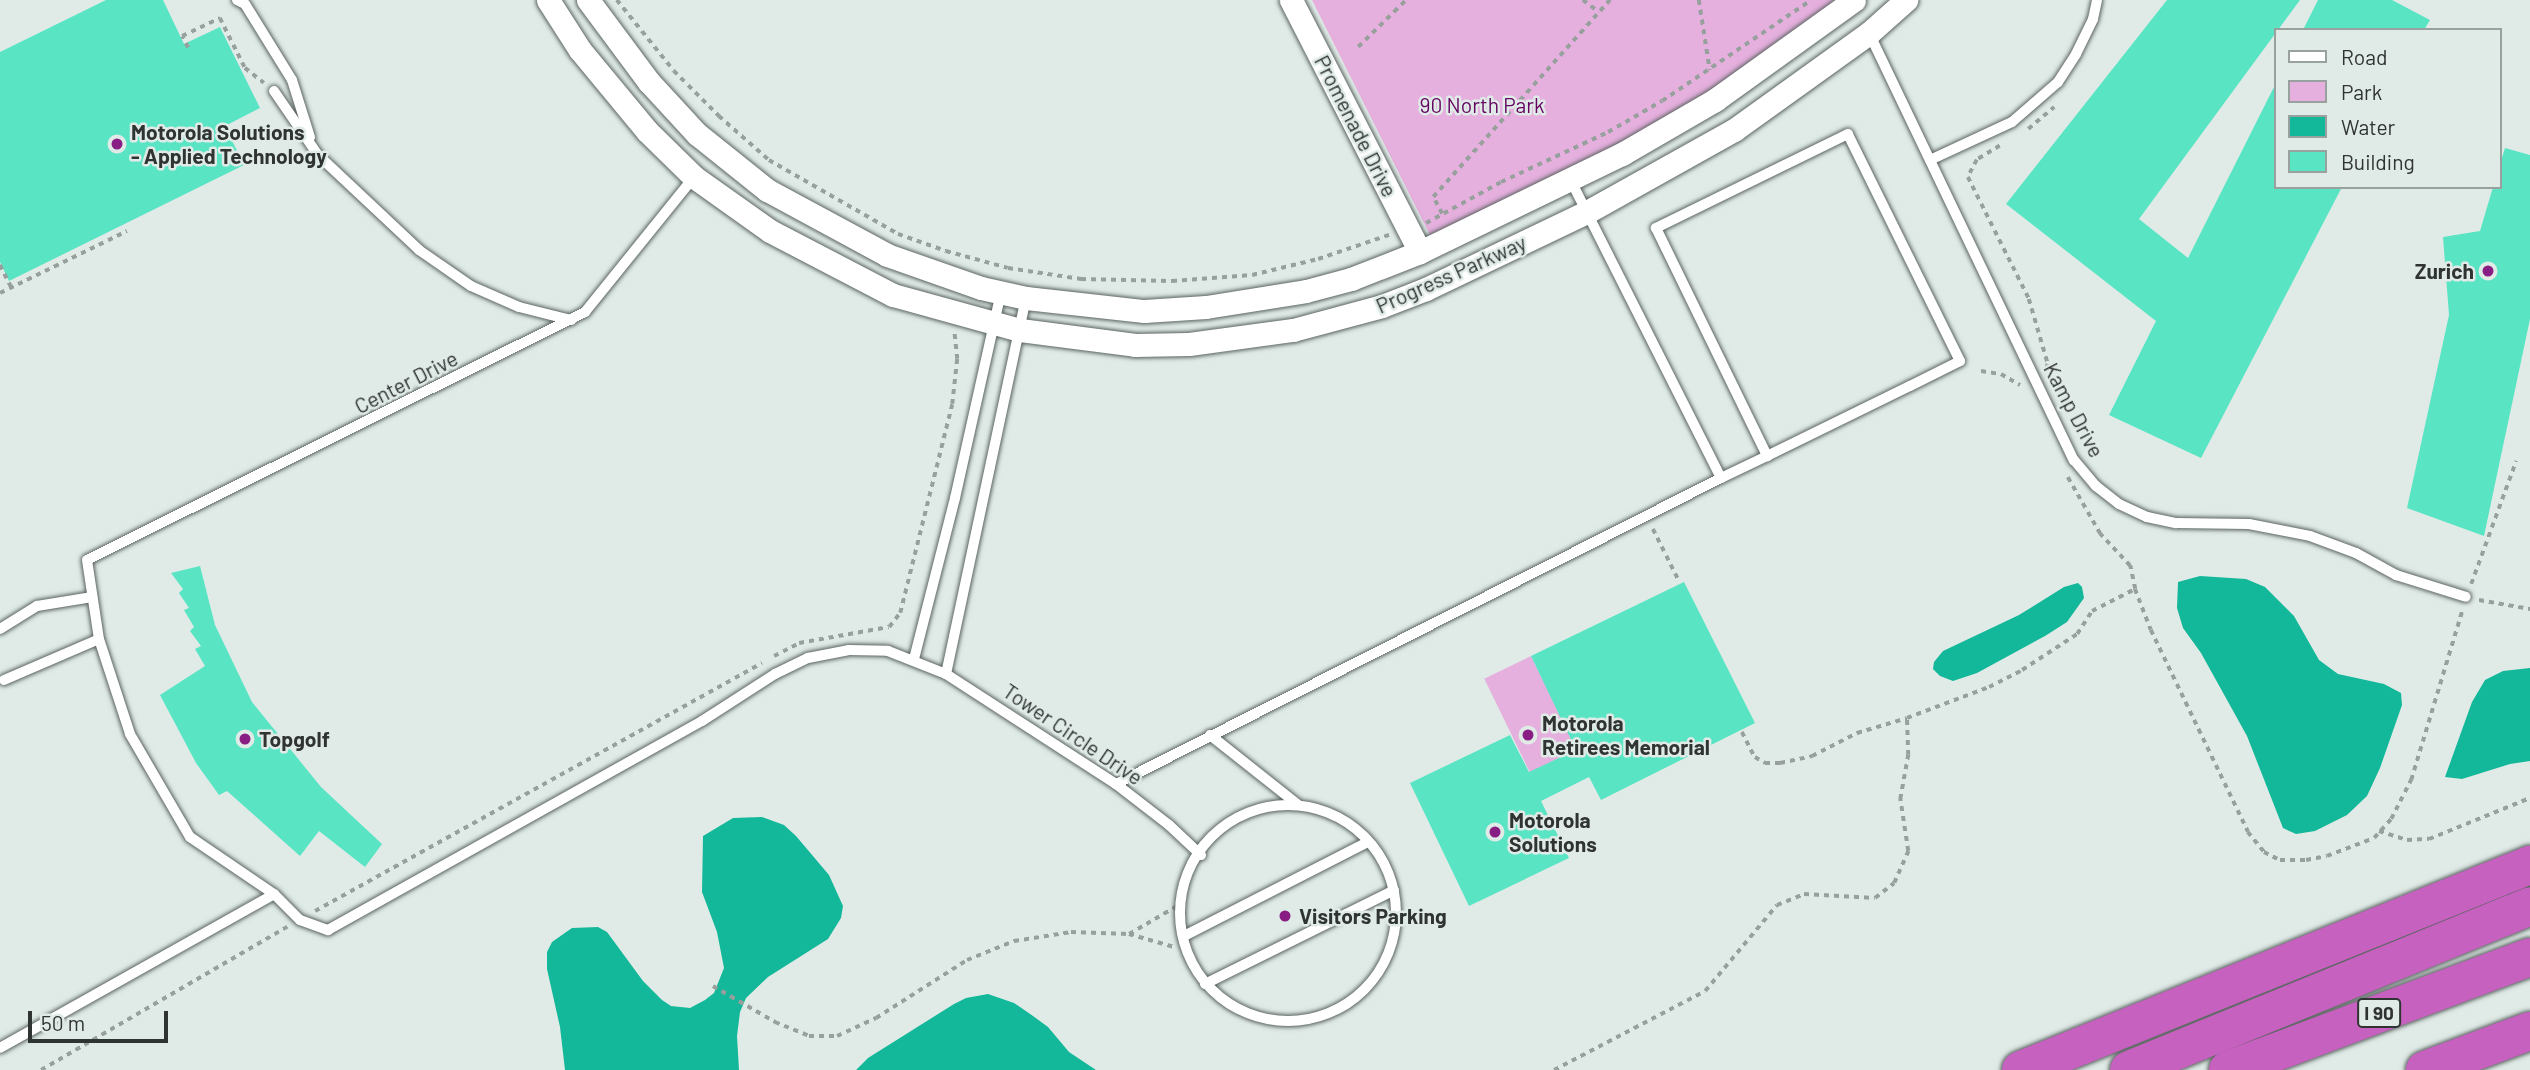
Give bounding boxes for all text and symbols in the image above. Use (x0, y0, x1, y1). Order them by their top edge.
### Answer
legend (2274, 28, 2502, 189)
text: Road (2341, 44, 2387, 69)
street label: Promenade Drive (1309, 51, 1403, 201)
text: Park (2341, 79, 2382, 104)
park label: 90 North Park (1419, 92, 1545, 118)
text: Water (2341, 114, 2395, 139)
place label: Motorola Solutions - Applied Technology (131, 119, 327, 169)
marker: Motorola Solutions - Applied Technology (109, 136, 125, 152)
text: Building (2341, 149, 2415, 174)
street label: Progress Parkway (1372, 230, 1530, 318)
place label: Zurich (2415, 258, 2474, 284)
marker: Zurich (2480, 263, 2496, 279)
street label: Center Drive (350, 345, 462, 419)
street label: Kamp Drive (2039, 358, 2109, 462)
street label: Tower Circle Drive (998, 678, 1148, 790)
place label: Motorola Retirees Memorial (1542, 710, 1710, 760)
place label: Topgolf (259, 726, 330, 752)
marker: Motorola Retirees Memorial (1520, 727, 1536, 743)
marker: Topgolf (237, 731, 253, 747)
place label: Motorola Solutions (1509, 807, 1597, 857)
marker: Motorola Solutions (1487, 824, 1503, 840)
place label: Visitors Parking (1299, 903, 1447, 929)
marker: Visitors Parking (1277, 908, 1293, 924)
scale bar (32, 996, 172, 1040)
road number: I 90 (2356, 998, 2402, 1028)
text: 50 m (41, 1010, 85, 1035)

